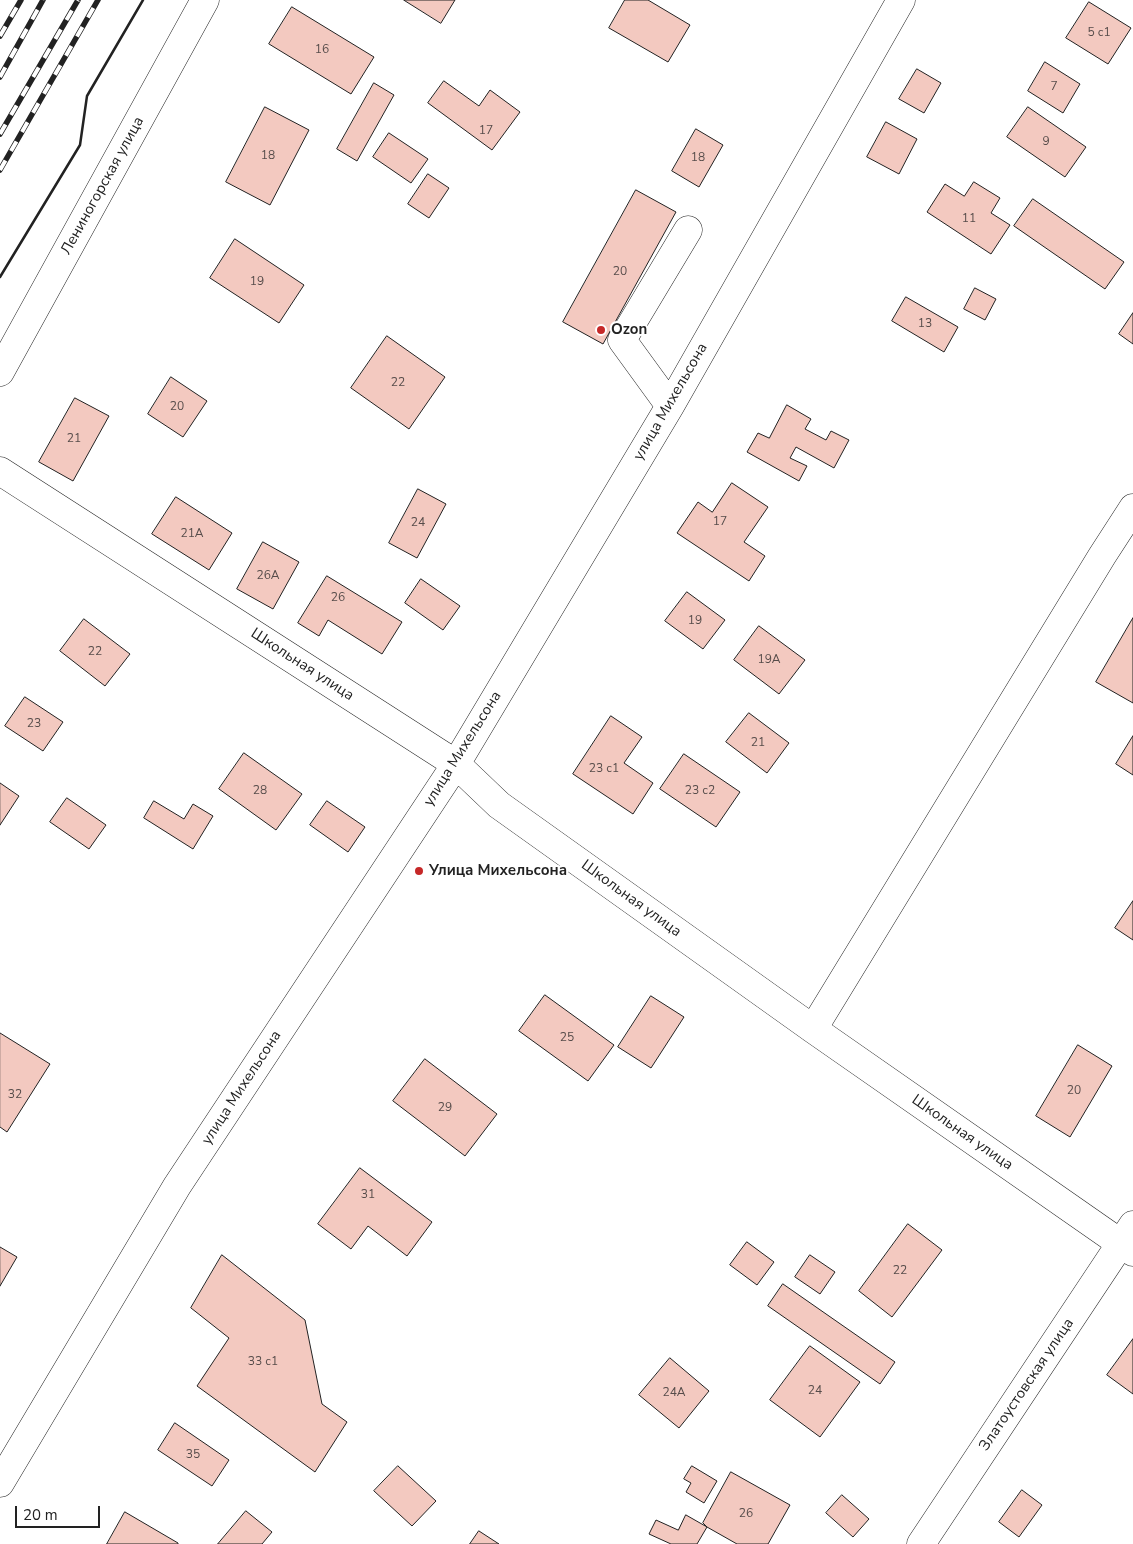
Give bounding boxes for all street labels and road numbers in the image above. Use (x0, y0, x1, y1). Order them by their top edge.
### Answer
street label: Лениногорская улица (58, 114, 148, 258)
street label: улица Михельсона (630, 340, 712, 464)
street label: Школьная улица (247, 625, 357, 705)
street label: улица Михельсона (420, 688, 506, 810)
street label: Школьная улица (577, 857, 685, 941)
street label: улица Михельсона (198, 1028, 286, 1148)
street label: Школьная улица (908, 1091, 1016, 1175)
street label: Златоустовская улица (976, 1315, 1078, 1455)

